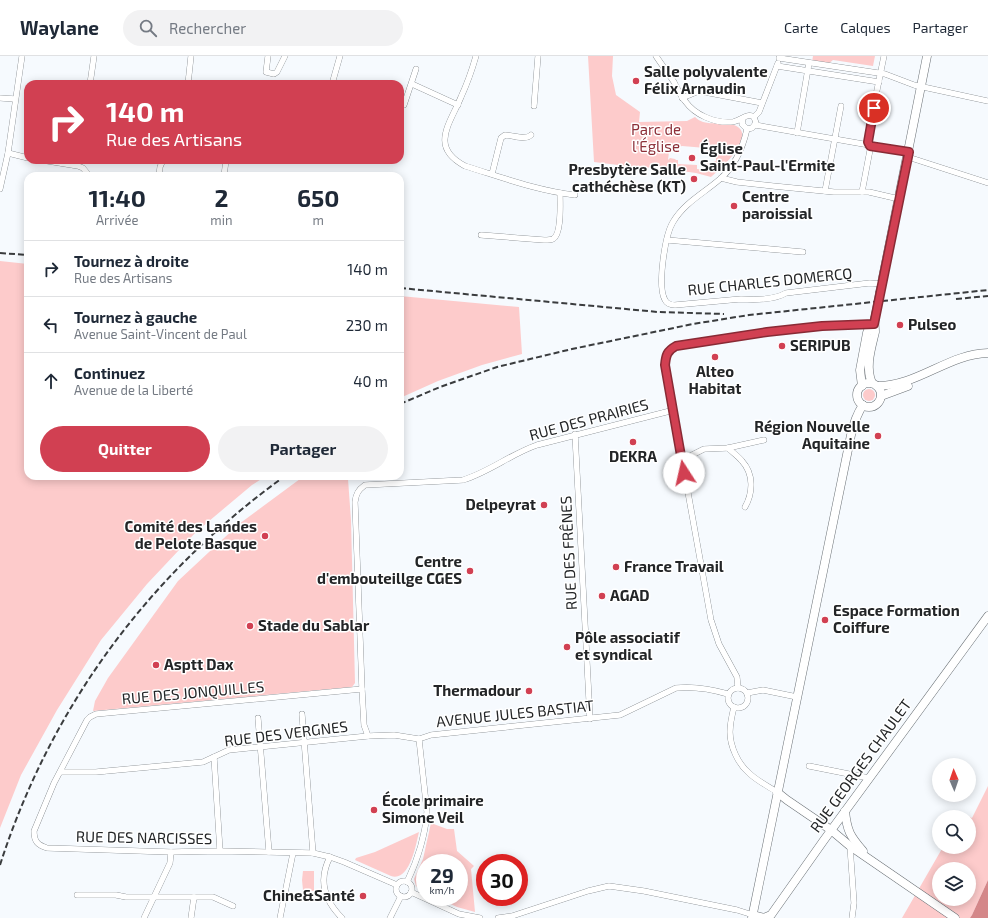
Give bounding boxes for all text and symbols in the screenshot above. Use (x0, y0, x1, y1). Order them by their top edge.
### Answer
search box (123, 10, 403, 46)
text: Waylane (20, 16, 99, 39)
icon: search (137, 17, 159, 39)
text: Rechercher (169, 19, 246, 37)
text: Carte (784, 19, 818, 36)
text: Calques (840, 19, 891, 36)
text: Partager (913, 19, 968, 36)
place label: Salle polyvalente Félix Arnaudin (644, 62, 768, 97)
marker: Salle polyvalente Félix Arnaudin (631, 76, 641, 86)
pin (857, 91, 891, 125)
text: 140 m (106, 94, 184, 128)
icon: right (40, 96, 92, 148)
icon: arrive (863, 97, 885, 119)
park label: Parc de l'Église (631, 120, 681, 155)
text: Rue des Artisans (106, 128, 242, 150)
place label: Église Saint-Paul-l'Ermite (700, 138, 835, 174)
marker: Église Saint-Paul-l'Ermite (687, 153, 697, 163)
place label: Presbytère Salle cathéchèse (KT) (569, 160, 686, 195)
marker: Presbytère Salle cathéchèse (KT) (689, 174, 699, 184)
text: 11:40 (88, 183, 146, 212)
text: 2 (214, 183, 228, 212)
text: 650 (297, 183, 339, 212)
place label: Centre paroissial (742, 187, 812, 222)
marker: Centre paroissial (729, 201, 739, 211)
text: Arrivée (96, 212, 138, 228)
text: min (210, 212, 232, 228)
text: m (313, 212, 324, 228)
text: Tournez à droite (74, 252, 189, 270)
icon: right (40, 258, 62, 280)
text: 140 m (347, 260, 388, 278)
street label: RUE CHARLES DOMERCQ (687, 263, 853, 300)
text: Rue des Artisans (74, 270, 172, 286)
text: Tournez à gauche (74, 308, 197, 326)
icon: left (40, 314, 62, 336)
place label: Pulseo (908, 315, 957, 333)
text: 230 m (346, 316, 388, 334)
marker: Pulseo (895, 320, 905, 330)
text: Avenue Saint-Vincent de Paul (74, 326, 247, 342)
place label: SERIPUB (790, 336, 851, 354)
marker: SERIPUB (777, 341, 787, 351)
marker: Alteo Habitat (710, 352, 720, 362)
place label: Alteo Habitat (689, 362, 741, 397)
text: Continuez (74, 364, 145, 382)
icon: ahead (40, 370, 62, 392)
text: 40 m (353, 372, 388, 390)
text: Avenue de la Liberté (74, 382, 193, 398)
street label: RUE DES PRAIRIES (527, 394, 650, 444)
place label: Région Nouvelle Aquitaine (754, 417, 870, 452)
button: Quitter (40, 426, 210, 472)
button: Partager (218, 426, 388, 472)
marker: Région Nouvelle Aquitaine (873, 431, 883, 441)
marker: DEKRA (628, 437, 638, 447)
place label: DEKRA (609, 447, 657, 465)
position arrow (663, 452, 705, 494)
place label: Delpeyrat (465, 495, 536, 514)
street label: RUE DES FRÊNES (556, 496, 580, 611)
marker: Delpeyrat (539, 500, 549, 510)
place label: Comité des Landes de Pelote Basque (125, 517, 257, 552)
marker: Comité des Landes de Pelote Basque (260, 531, 270, 541)
place label: Centre d'embouteillge CGES (317, 552, 462, 587)
place label: France Travail (624, 557, 724, 575)
marker: France Travail (611, 562, 621, 572)
marker: Centre d'embouteillge CGES (465, 566, 475, 576)
place label: AGAD (610, 586, 649, 604)
marker: AGAD (597, 591, 607, 601)
place label: Espace Formation Coiffure (833, 601, 960, 636)
marker: Espace Formation Coiffure (820, 615, 830, 625)
place label: Stade du Sablar (258, 616, 370, 634)
marker: Stade du Sablar (245, 621, 255, 631)
place label: Pôle associatif et syndical (575, 628, 681, 664)
marker: Pôle associatif et syndical (562, 642, 572, 652)
place label: Asptt Dax (164, 655, 234, 673)
marker: Asptt Dax (151, 660, 161, 670)
street label: RUE DES JONQUILLES (121, 677, 265, 708)
place label: Thermadour (433, 681, 522, 699)
marker: Thermadour (524, 686, 534, 696)
street label: RUE GEORGES CHAULET (806, 695, 915, 836)
street label: AVENUE JULES BASTIAT (435, 696, 595, 730)
street label: RUE DES VERGNES (223, 716, 349, 750)
north arrow (932, 758, 976, 802)
map controls (932, 758, 976, 906)
place label: École primaire Simone Veil (382, 790, 484, 826)
marker: École primaire Simone Veil (369, 805, 379, 815)
button: search (932, 810, 976, 854)
street label: RUE DES NARCISSES (76, 827, 212, 847)
speed limit sign: 30 (476, 854, 528, 906)
button: layers (932, 862, 976, 906)
text: 29 (430, 863, 454, 887)
text: km/h (430, 884, 454, 896)
place label: Chine&Santé (263, 886, 355, 904)
marker: Chine&Santé (358, 891, 368, 901)

